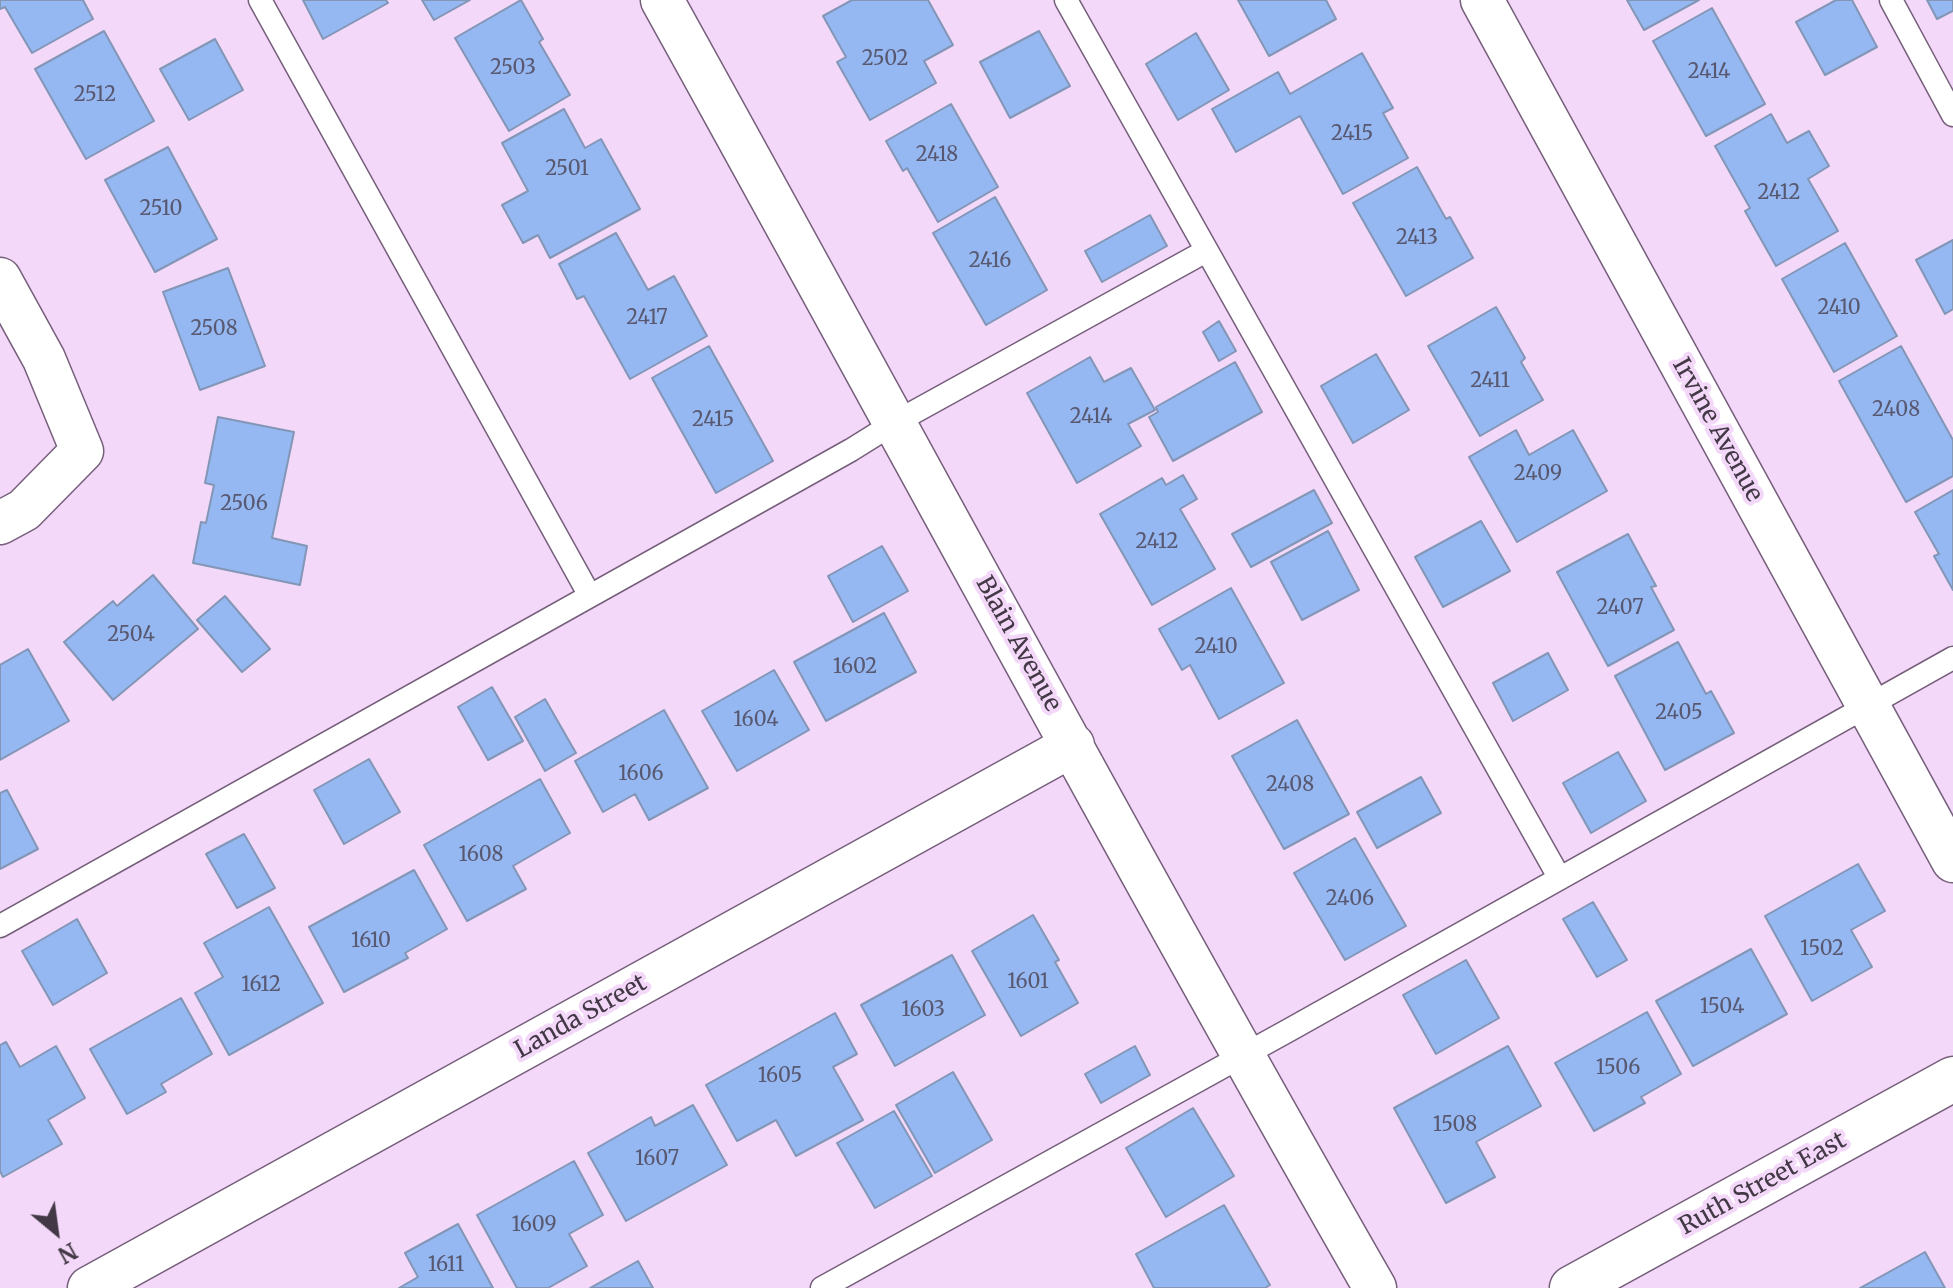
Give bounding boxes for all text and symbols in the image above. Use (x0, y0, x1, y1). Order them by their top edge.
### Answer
house number: 2502 (862, 47, 908, 71)
house number: 2503 (490, 56, 536, 80)
house number: 2414 (1688, 60, 1730, 84)
house number: 2512 (74, 83, 116, 107)
house number: 2415 (1331, 122, 1373, 146)
house number: 2418 (916, 143, 958, 167)
house number: 2501 (545, 157, 589, 181)
house number: 2412 (1758, 181, 1800, 205)
house number: 2510 (140, 197, 182, 221)
house number: 2413 (1396, 226, 1438, 250)
house number: 2416 (969, 249, 1011, 273)
house number: 2410 (1817, 296, 1861, 320)
house number: 2417 (626, 306, 668, 330)
house number: 2508 (190, 317, 238, 341)
street label: Irvine Avenue (1666, 353, 1768, 507)
house number: 2411 (1470, 369, 1510, 393)
house number: 2408 (1872, 398, 1920, 422)
house number: 2414 (1070, 405, 1112, 429)
house number: 2415 (692, 408, 734, 432)
house number: 2409 (1514, 462, 1562, 486)
house number: 2506 (220, 492, 268, 516)
house number: 2412 (1136, 530, 1178, 554)
street label: Blain Avenue (969, 571, 1067, 717)
house number: 2407 (1596, 596, 1644, 620)
house number: 2504 (107, 623, 155, 647)
house number: 2410 (1194, 635, 1238, 659)
house number: 1602 (833, 655, 877, 679)
house number: 2405 (1655, 701, 1703, 725)
house number: 1604 (733, 708, 779, 732)
house number: 1606 (618, 762, 664, 786)
house number: 2408 (1266, 773, 1314, 797)
house number: 1608 (458, 843, 504, 867)
house number: 2406 (1326, 887, 1374, 911)
house number: 1610 (351, 929, 391, 953)
house number: 1502 (1800, 937, 1844, 961)
street label: Landa Street (510, 969, 652, 1065)
house number: 1601 (1007, 970, 1049, 994)
house number: 1612 (241, 973, 281, 997)
house number: 1504 (1700, 995, 1744, 1019)
house number: 1603 (901, 998, 945, 1022)
house number: 1506 (1596, 1056, 1640, 1080)
house number: 1605 (758, 1064, 802, 1088)
house number: 1508 (1433, 1113, 1477, 1137)
street label: Ruth Street East (1675, 1126, 1851, 1242)
house number: 1607 (635, 1147, 679, 1171)
north arrow (16, 1192, 96, 1272)
house number: 1609 (511, 1213, 557, 1237)
text: N (53, 1237, 82, 1269)
house number: 1611 (428, 1253, 464, 1277)

